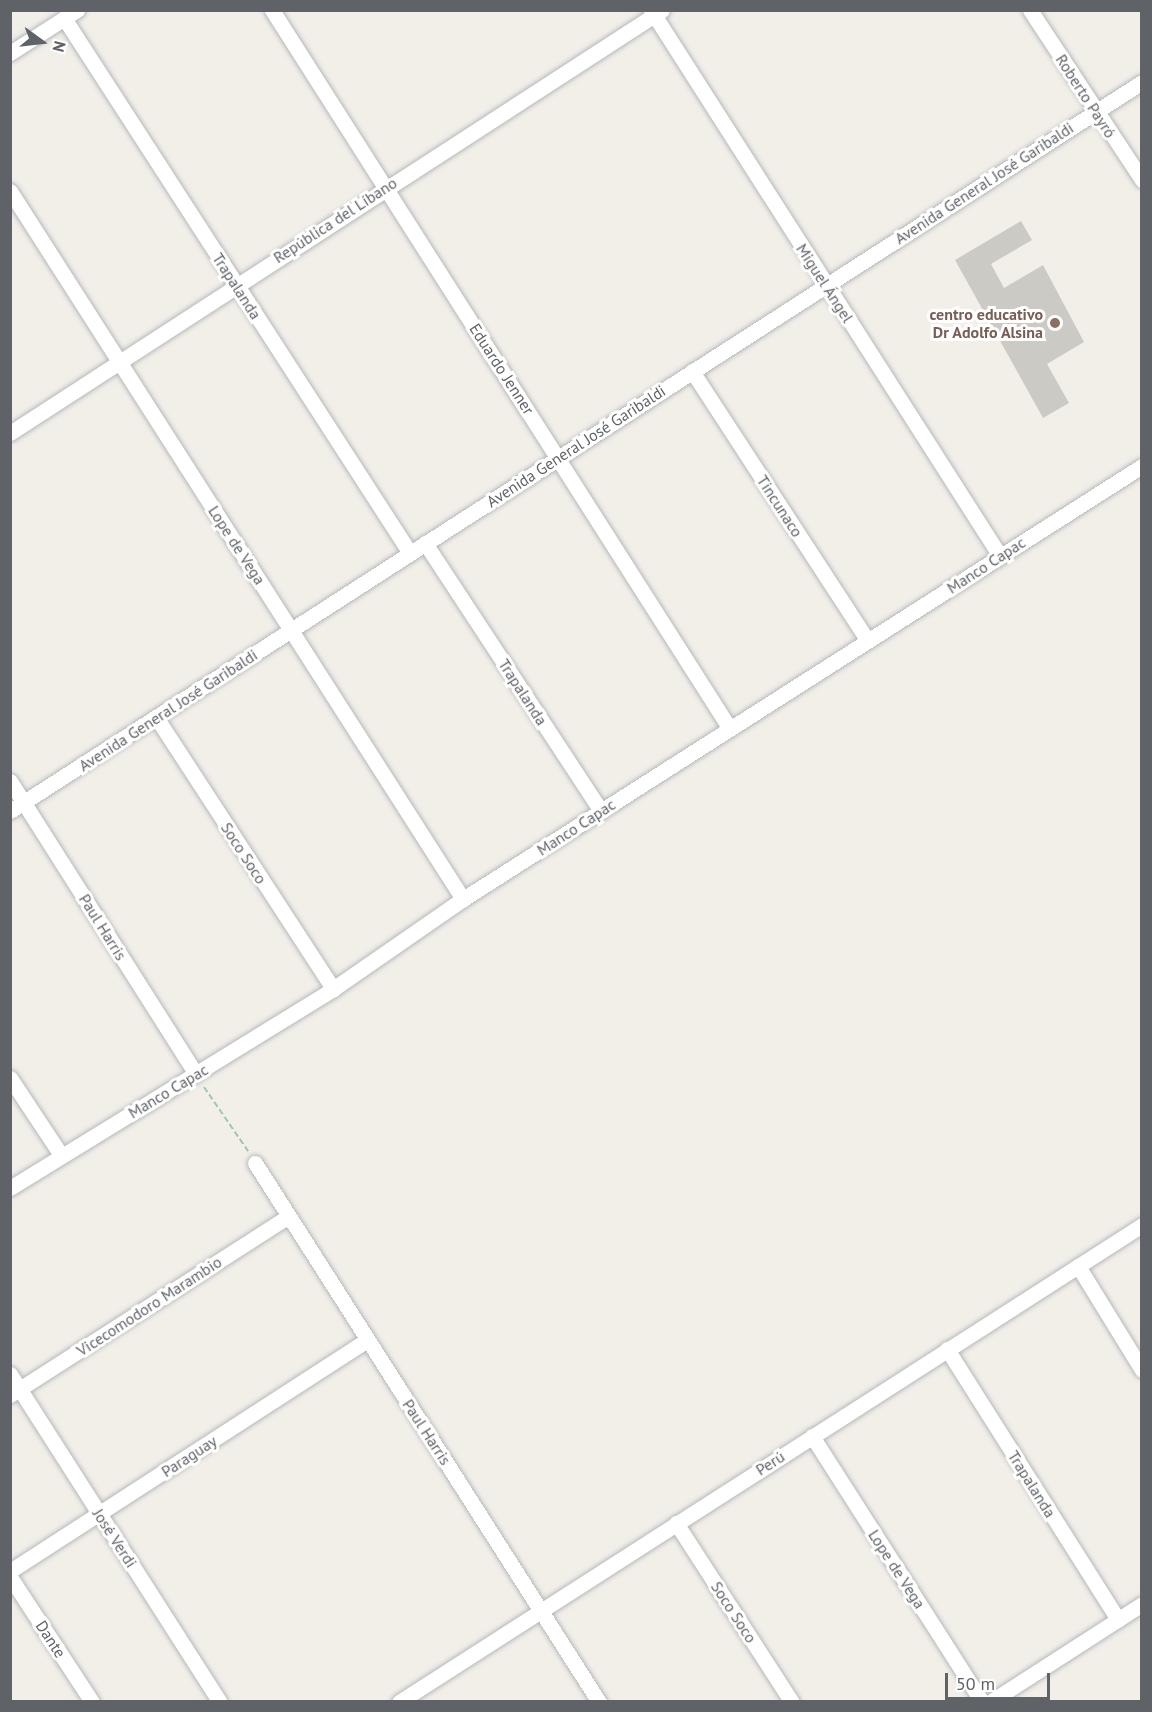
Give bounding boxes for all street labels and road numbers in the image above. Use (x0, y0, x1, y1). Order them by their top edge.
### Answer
street label: Roberto Payró (1052, 51, 1120, 141)
street label: Avenida General José Garibaldi (891, 118, 1077, 248)
street label: República del Líbano (270, 173, 400, 267)
street label: Miguel Ángel (792, 240, 858, 326)
street label: Trapalanda (209, 249, 265, 323)
street label: Eduardo Jenner (465, 320, 539, 418)
street label: Avenida General José Garibaldi (483, 381, 669, 511)
street label: Tincunaco (753, 471, 807, 541)
street label: Lope de Vega (204, 502, 270, 588)
street label: Manco Capac (943, 533, 1029, 597)
street label: Avenida General José Garibaldi (75, 645, 261, 775)
street label: Trapalanda (495, 655, 551, 729)
street label: Manco Capac (533, 795, 619, 859)
street label: Soco Soco (217, 819, 271, 887)
street label: Paul Harris (75, 890, 131, 964)
street label: Manco Capac (125, 1060, 211, 1122)
street label: Vicecomodoro Marambio (73, 1252, 225, 1360)
street label: Paul Harris (399, 1396, 455, 1468)
street label: Paraguay (158, 1431, 220, 1481)
street label: Perú (752, 1447, 788, 1479)
street label: Trapalanda (1004, 1447, 1060, 1521)
street label: José Verdi (89, 1505, 141, 1571)
street label: Lope de Vega (864, 1526, 930, 1612)
street label: Soco Soco (707, 1578, 761, 1646)
street label: Dante (32, 1617, 70, 1661)

